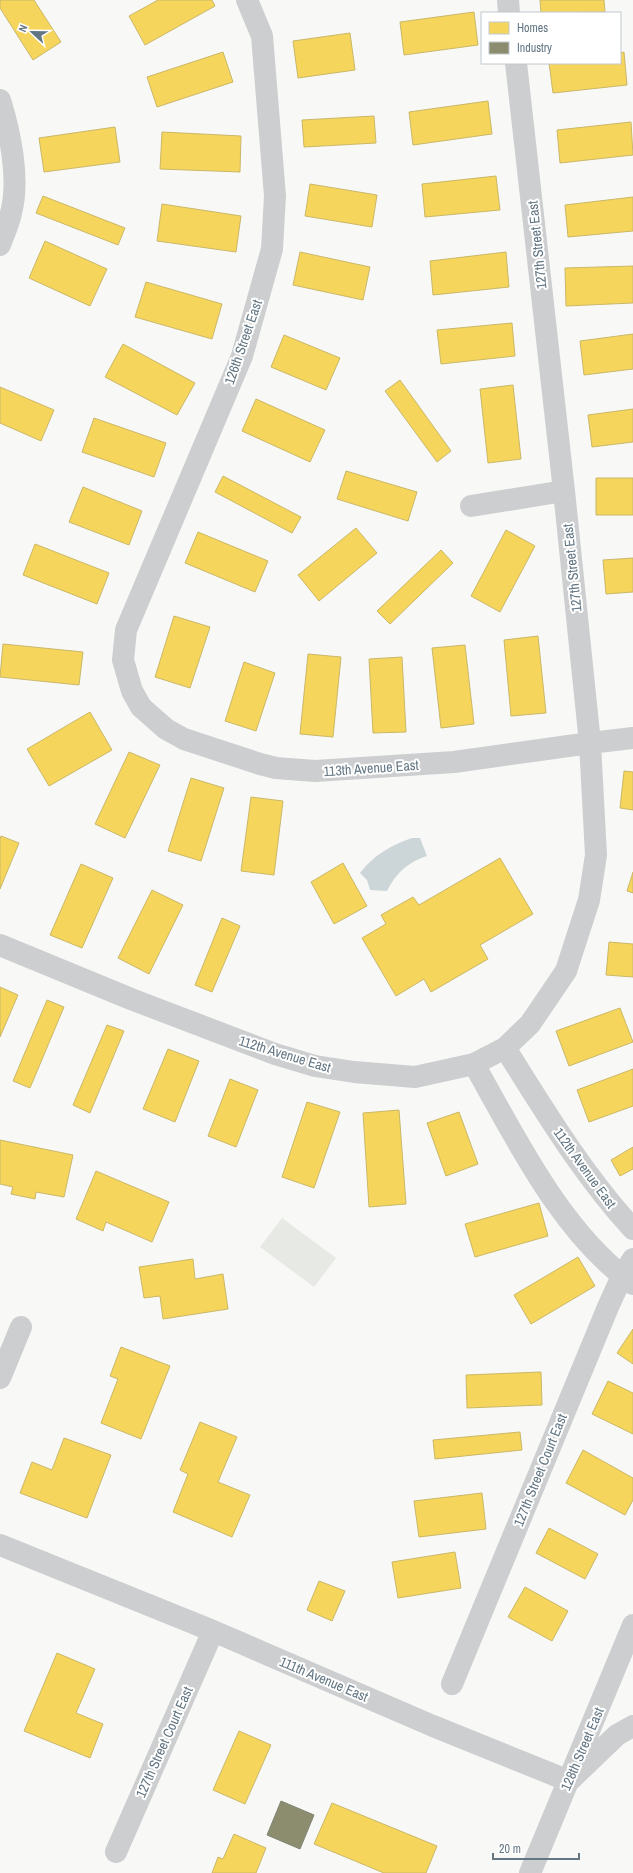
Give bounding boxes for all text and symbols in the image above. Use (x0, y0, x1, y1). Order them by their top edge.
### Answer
north arrow (12, 12, 52, 52)
legend (481, 12, 621, 64)
text: Homes (517, 20, 548, 36)
text: N (15, 23, 30, 34)
text: Industry (517, 40, 552, 56)
street label: 127th Street East (523, 200, 551, 290)
street label: 126th Street East (220, 297, 266, 387)
street label: 127th Street East (558, 523, 586, 613)
street label: 113th Avenue East (323, 756, 419, 780)
street label: 112th Avenue East (237, 1031, 333, 1077)
street label: 112th Avenue East (550, 1124, 620, 1212)
street label: 127th Street Court East (509, 1411, 571, 1529)
street label: 111th Avenue East (277, 1652, 371, 1706)
street label: 127th Street Court East (131, 1684, 197, 1800)
street label: 128th Street East (556, 1705, 608, 1793)
scale bar (493, 1835, 579, 1861)
text: 20 m (499, 1841, 521, 1857)

